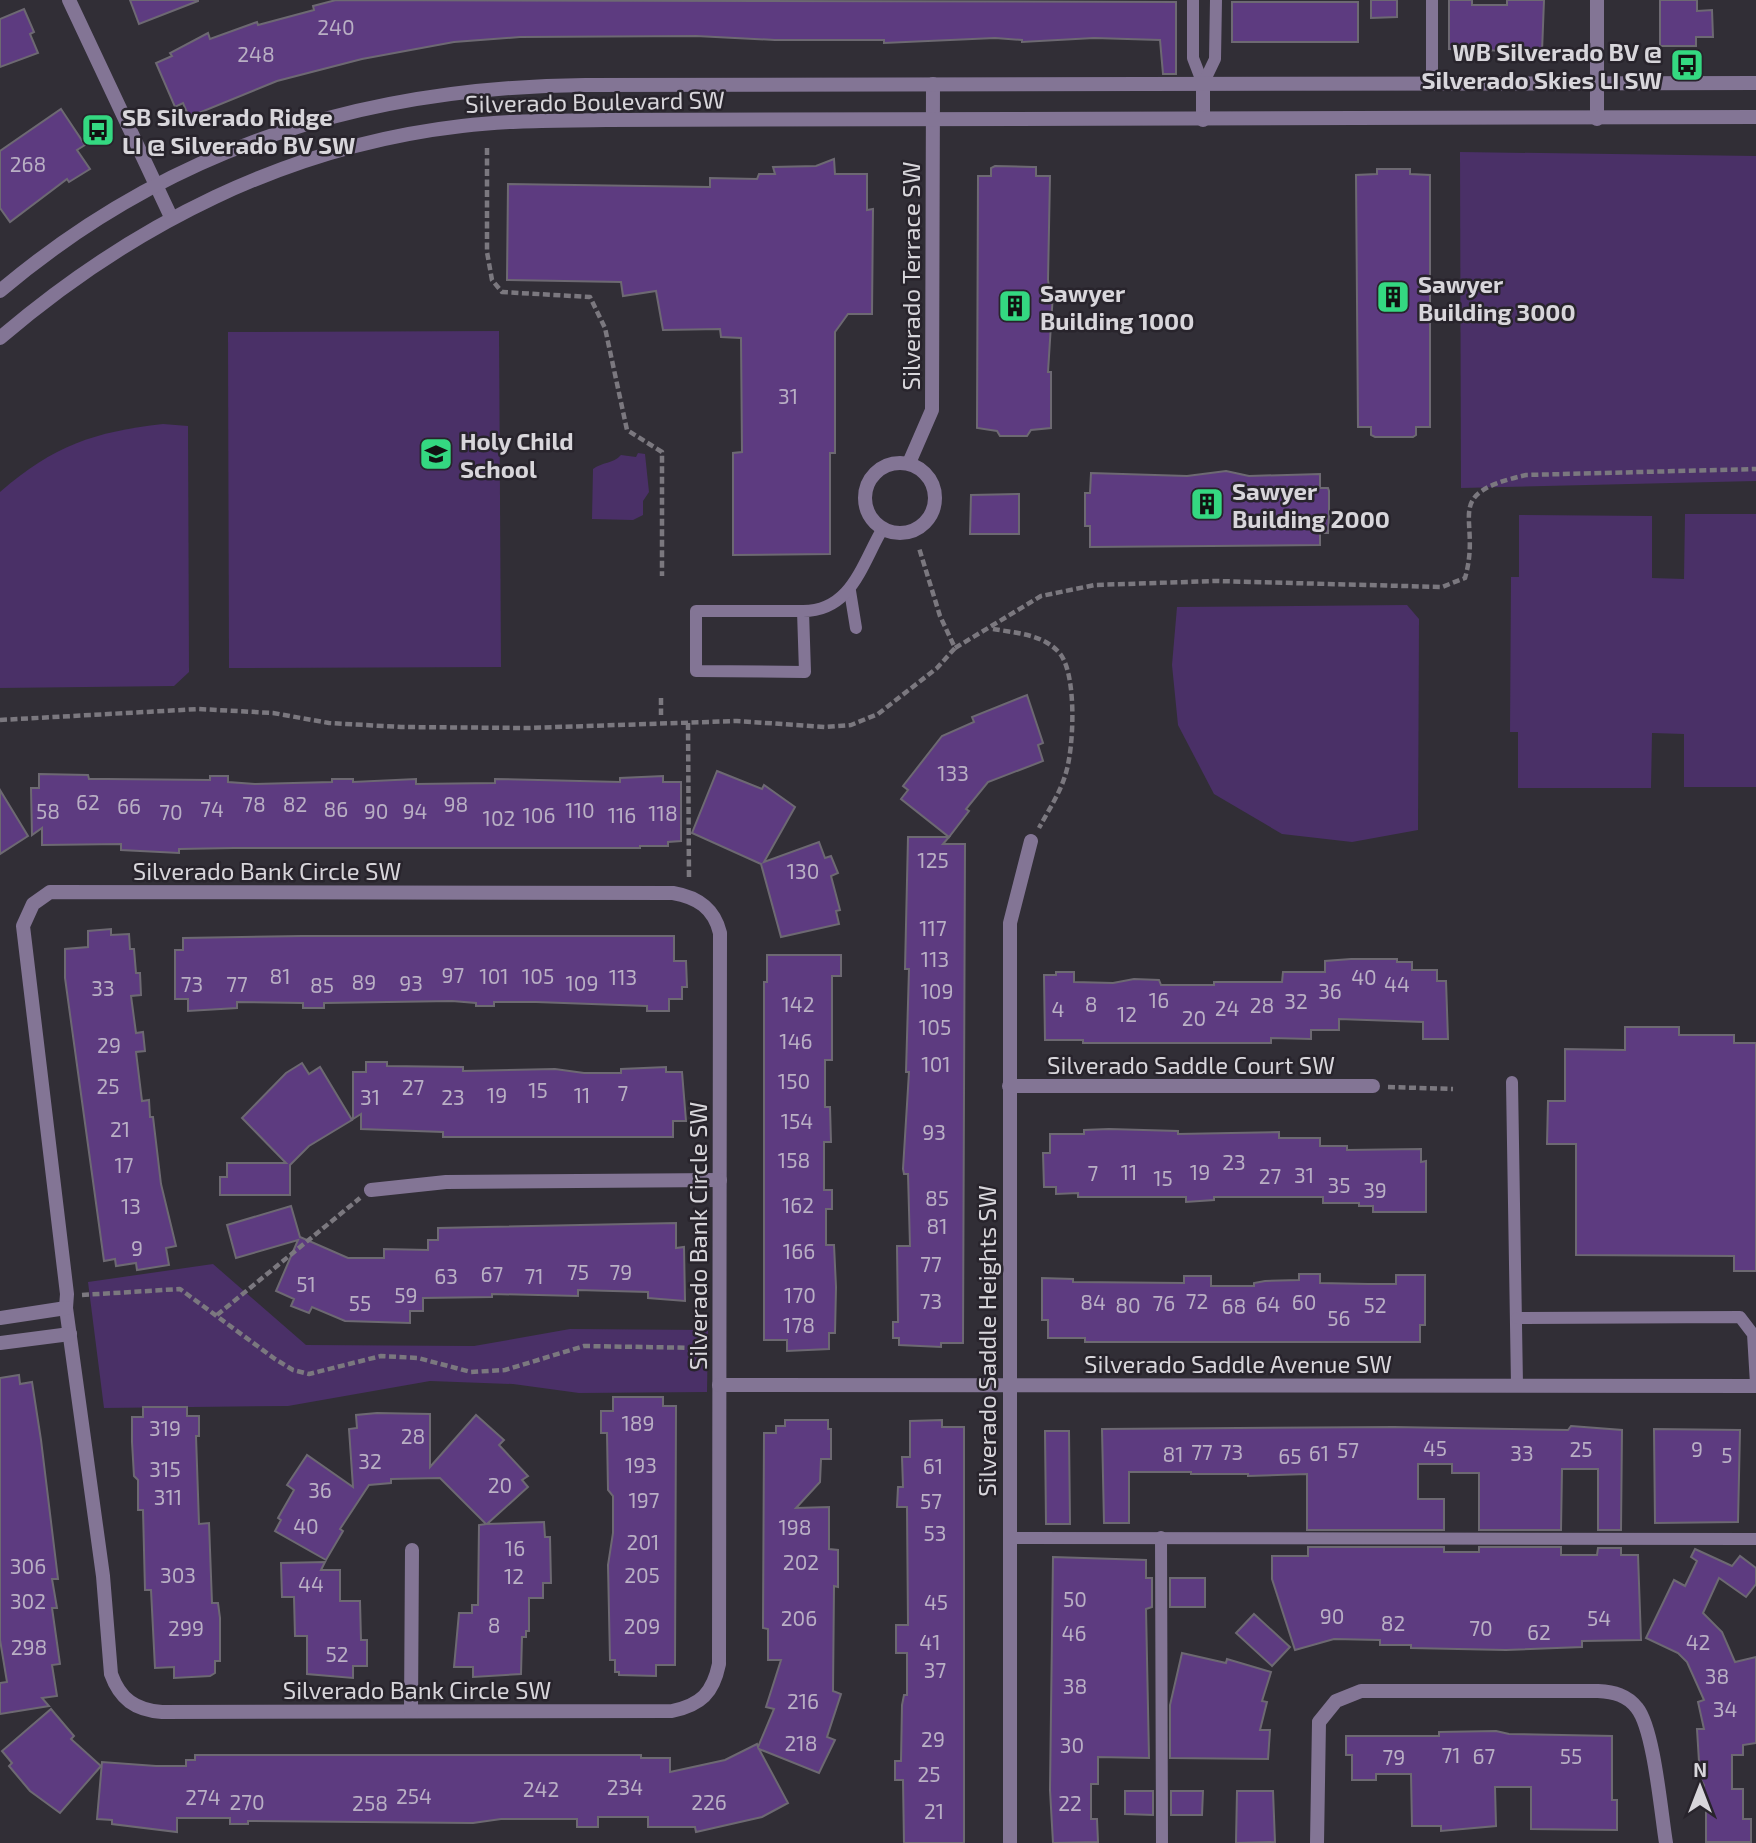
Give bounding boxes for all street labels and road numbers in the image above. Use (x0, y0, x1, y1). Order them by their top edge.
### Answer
street label: Silverado Boulevard SW (465, 84, 725, 118)
street label: Silverado Terrace SW (896, 161, 925, 391)
street label: Silverado Bank Circle SW (133, 856, 402, 885)
street label: Silverado Saddle Court SW (1047, 1050, 1335, 1079)
street label: Silverado Bank Circle SW (683, 1101, 712, 1370)
street label: Silverado Saddle Heights SW (972, 1185, 1001, 1497)
street label: Silverado Saddle Avenue SW (1084, 1349, 1392, 1378)
street label: Silverado Bank Circle SW (283, 1675, 552, 1704)

